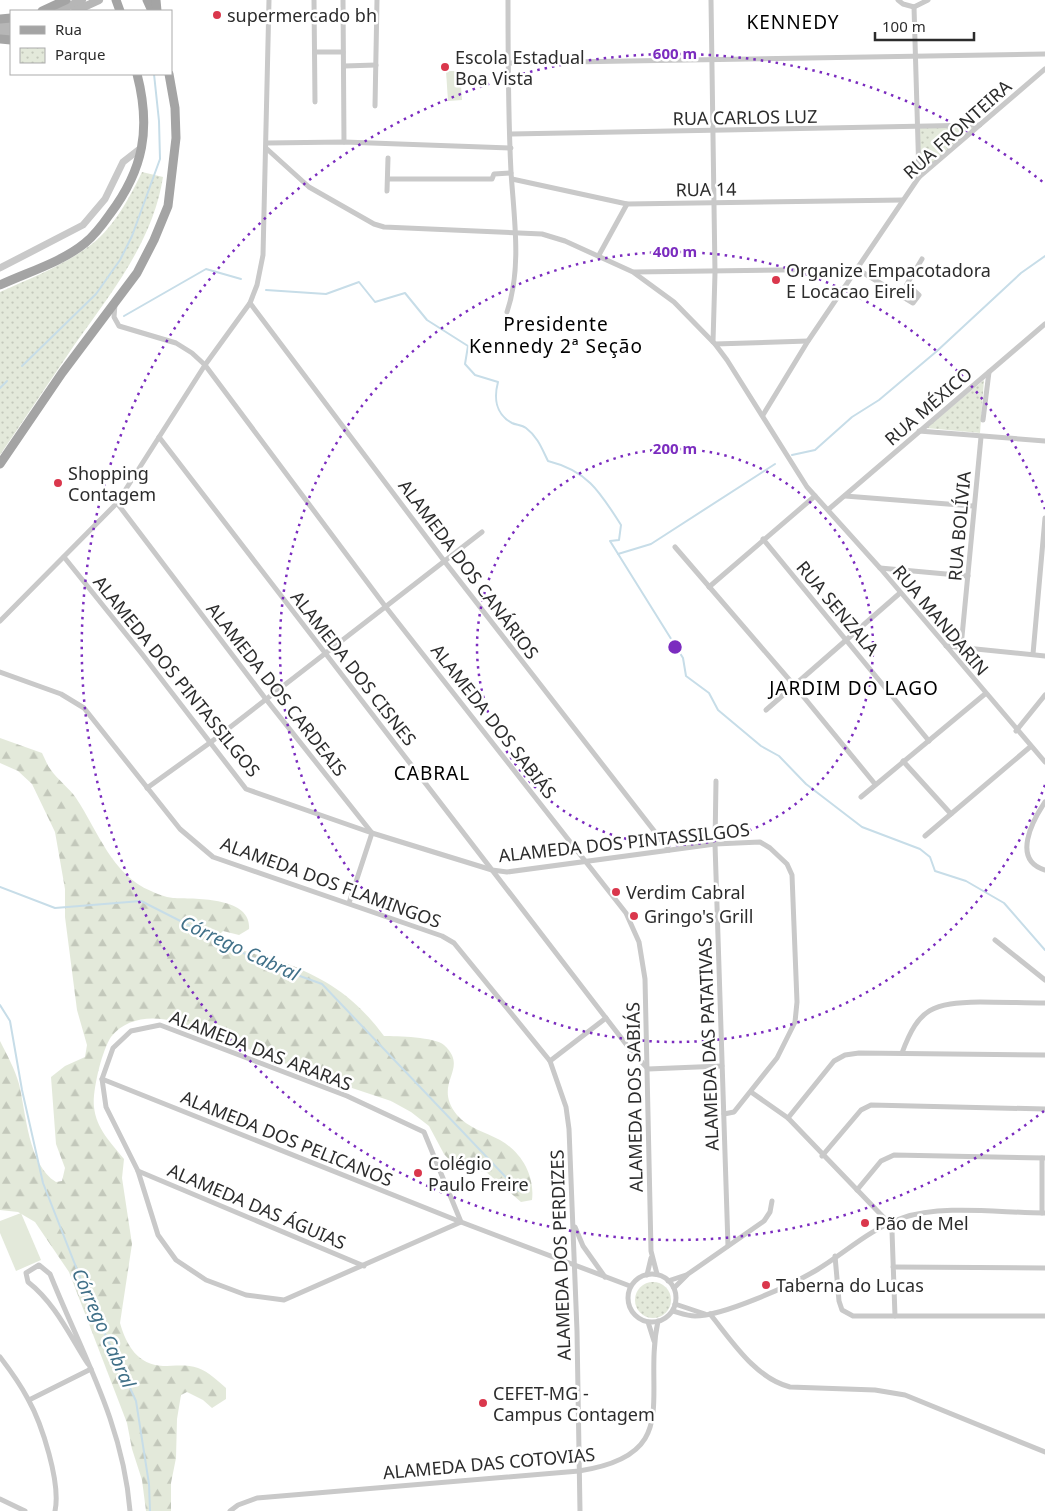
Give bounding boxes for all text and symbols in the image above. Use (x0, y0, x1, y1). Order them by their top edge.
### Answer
place label: supermercado bh (227, 3, 377, 27)
marker: supermercado bh (211, 9, 223, 21)
district label: KENNEDY (746, 9, 840, 35)
legend (10, 10, 172, 75)
scale bar (875, 10, 974, 42)
text: 100 m (882, 16, 926, 36)
text: Rua (55, 19, 82, 39)
text: 600 m (653, 43, 697, 63)
text: Parque (55, 44, 105, 64)
place label: Escola Estadual Boa Vista (455, 45, 585, 90)
marker: Escola Estadual Boa Vista (439, 61, 451, 73)
street label: RUA FRONTEIRA (898, 74, 1016, 184)
street label: RUA CARLOS LUZ (672, 104, 818, 130)
street label: RUA 14 (675, 176, 737, 202)
text: 400 m (653, 241, 697, 261)
place label: Organize Empacotadora E Locacao Eireli (786, 258, 991, 303)
marker: Organize Empacotadora E Locacao Eireli (770, 274, 782, 286)
district label: Presidente Kennedy 2ª Seção (469, 311, 643, 359)
street label: RUA MÉXICO (879, 361, 977, 451)
text: 200 m (653, 438, 697, 458)
place label: Shopping Contagem (68, 461, 156, 506)
street label: RUA BOLÍVIA (942, 470, 976, 582)
street label: ALAMEDA DOS CANÁRIOS (394, 474, 544, 664)
marker: Shopping Contagem (52, 477, 64, 489)
street label: RUA SENZALA (791, 556, 885, 661)
street label: RUA MANDARIN (888, 560, 994, 680)
street label: ALAMEDA DOS PINTASSILGOS (88, 570, 266, 782)
street label: ALAMEDA DOS CISNES (286, 586, 422, 751)
street label: ALAMEDA DOS CARDEAIS (202, 597, 352, 781)
centre of rings (666, 638, 684, 656)
street label: ALAMEDA DOS SABIÁS (426, 639, 562, 803)
district label: JARDIM DO LAGO (767, 675, 939, 701)
district label: CABRAL (394, 760, 470, 786)
street label: ALAMEDA DOS PINTASSILGOS (497, 817, 751, 867)
street label: ALAMEDA DOS FLAMINGOS (217, 831, 445, 933)
place label: Verdim Cabral (626, 880, 745, 904)
marker: Verdim Cabral (610, 886, 622, 898)
place label: Gringo's Grill (644, 904, 753, 928)
water label: Córrego Cabral (176, 909, 305, 987)
marker: Gringo's Grill (628, 910, 640, 922)
street label: ALAMEDA DAS PATATIVAS (692, 937, 724, 1151)
street label: ALAMEDA DOS SABIÁS (620, 1002, 648, 1192)
street label: ALAMEDA DAS ARARAS (166, 1004, 356, 1096)
street label: ALAMEDA DOS PELICANOS (178, 1084, 397, 1192)
street label: ALAMEDA DOS PERDIZES (544, 1149, 576, 1361)
place label: Colégio Paulo Freire (428, 1151, 529, 1196)
street label: ALAMEDA DAS ÁGUIAS (164, 1158, 350, 1254)
marker: Colégio Paulo Freire (412, 1167, 424, 1179)
place label: Pão de Mel (875, 1211, 969, 1235)
marker: Pão de Mel (859, 1217, 871, 1229)
water label: Córrego Cabral (66, 1264, 142, 1393)
place label: Taberna do Lucas (776, 1273, 924, 1297)
marker: Taberna do Lucas (760, 1279, 772, 1291)
place label: CEFET-MG - Campus Contagem (493, 1381, 655, 1426)
marker: CEFET-MG - Campus Contagem (477, 1397, 489, 1409)
street label: ALAMEDA DAS COTOVIAS (382, 1442, 596, 1484)

